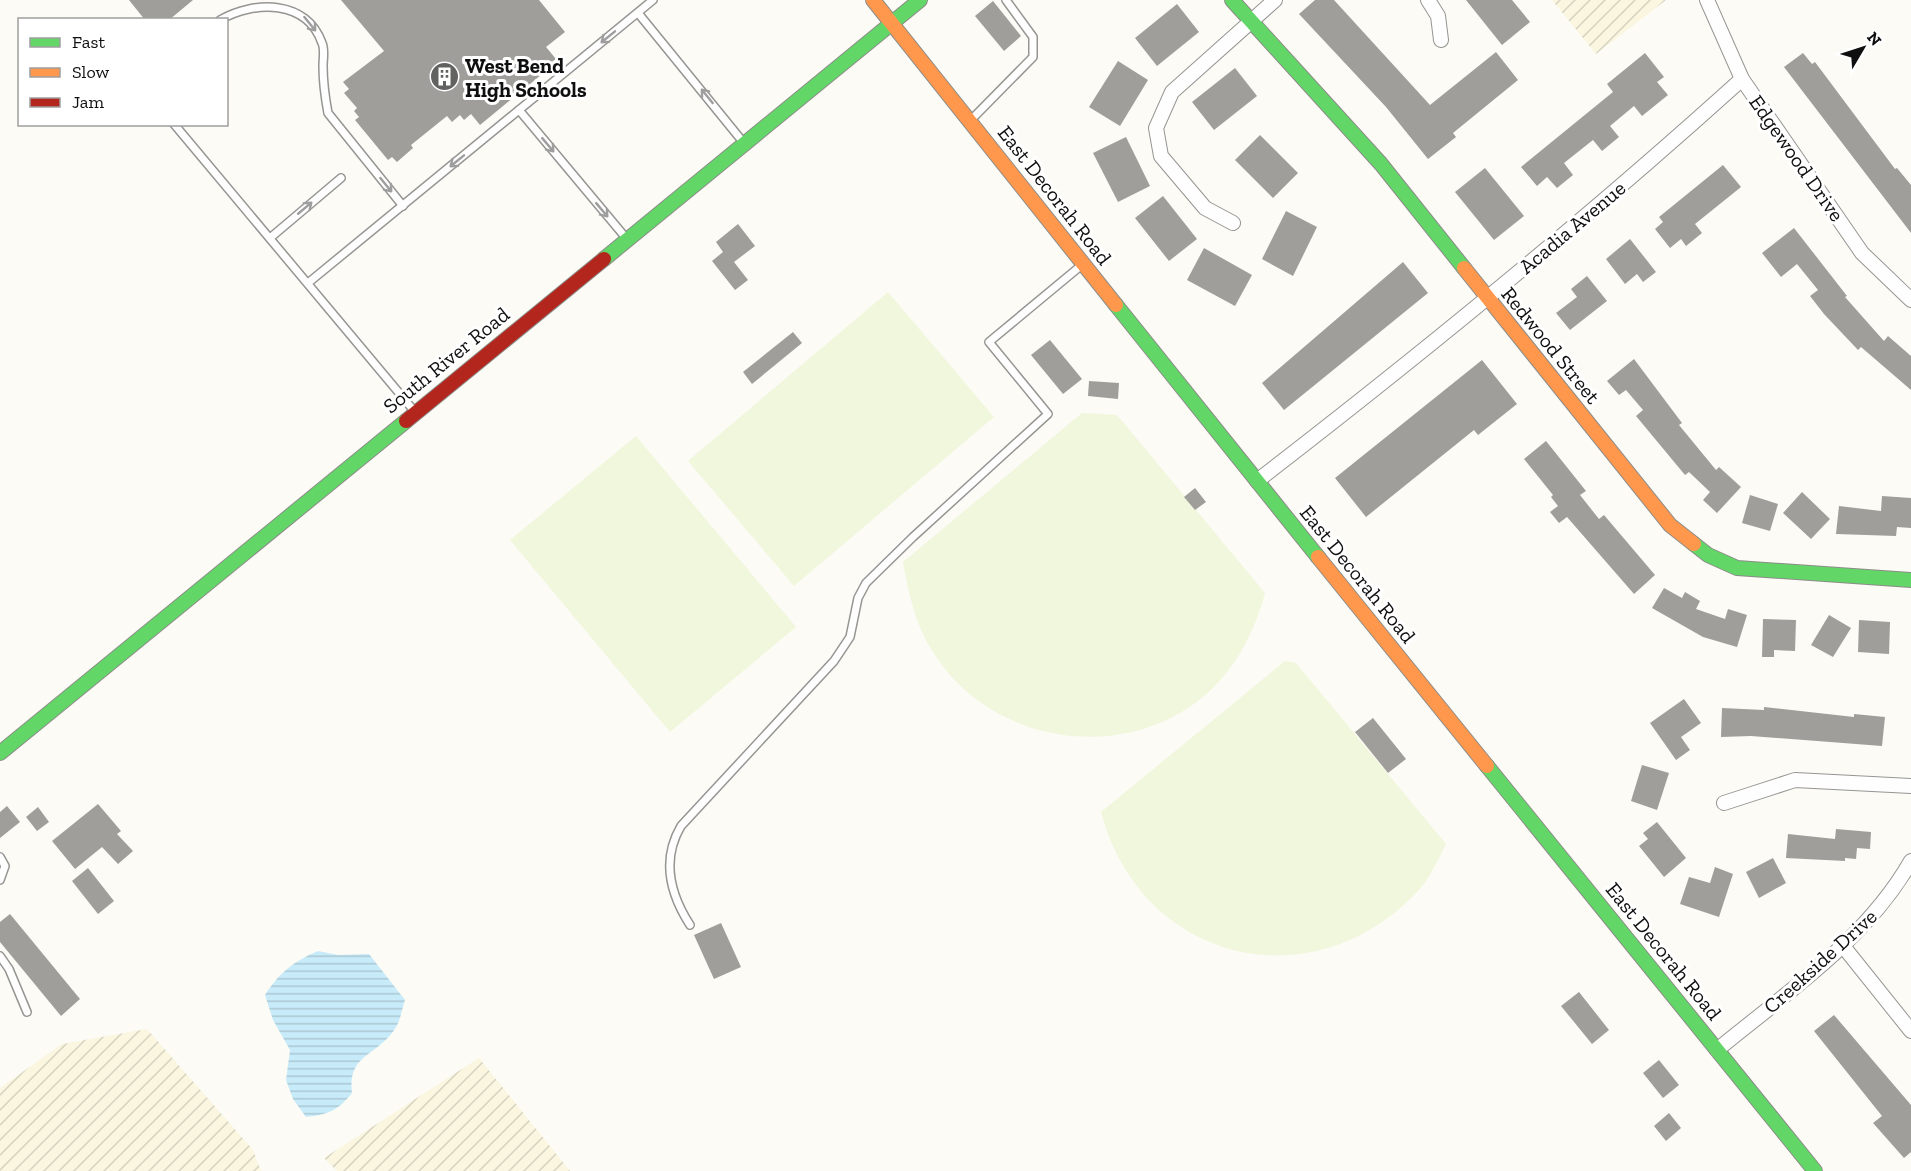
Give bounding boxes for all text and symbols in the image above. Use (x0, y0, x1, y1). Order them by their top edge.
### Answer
one-way arrow (303, 16, 317, 31)
legend (18, 18, 228, 126)
north arrow (1833, 18, 1893, 78)
text: N (1863, 28, 1885, 50)
text: Fast (72, 31, 105, 53)
one-way arrow (600, 31, 616, 44)
place label: West Bend High Schools (465, 53, 587, 102)
text: Slow (72, 61, 109, 83)
building icon: West Bend High Schools (428, 61, 460, 93)
one-way arrow (700, 88, 713, 104)
street label: Edgewood Drive (1744, 90, 1850, 226)
text: Jam (72, 91, 104, 113)
street label: East Decorah Road (993, 120, 1117, 270)
one-way arrow (541, 137, 554, 153)
one-way arrow (450, 154, 465, 168)
street label: Acadia Avenue (1514, 175, 1630, 279)
one-way arrow (379, 177, 392, 193)
one-way arrow (297, 201, 312, 215)
one-way arrow (595, 202, 608, 218)
street label: Redwood Street (1496, 282, 1606, 409)
street label: South River Road (378, 301, 514, 418)
street label: East Decorah Road (1295, 500, 1421, 648)
street label: East Decorah Road (1601, 877, 1727, 1025)
street label: Creekside Drive (1758, 904, 1882, 1018)

